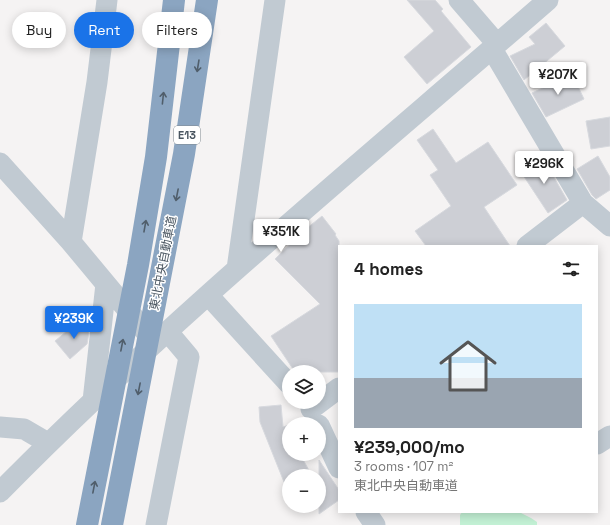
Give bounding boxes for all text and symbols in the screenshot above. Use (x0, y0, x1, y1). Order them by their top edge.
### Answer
chip: Buy (12, 12, 66, 48)
chip: Rent (74, 12, 134, 48)
chip: Filters (142, 12, 212, 48)
one-way arrow (194, 59, 202, 72)
pin: ¥207K (530, 62, 586, 96)
text: ¥207K (538, 66, 578, 83)
one-way arrow (159, 91, 167, 104)
road number: E13 (174, 126, 200, 144)
pin: ¥296K (516, 151, 572, 185)
text: ¥296K (524, 155, 564, 172)
one-way arrow (172, 188, 180, 201)
street label: 東北中央自動車道 (146, 214, 180, 312)
pin: ¥351K (253, 219, 309, 253)
one-way arrow (141, 220, 149, 233)
text: ¥351K (262, 223, 300, 240)
text: 4 homes (354, 258, 423, 280)
icon: filters (560, 258, 582, 280)
pin: ¥239K (46, 306, 102, 340)
text: ¥239K (54, 310, 94, 327)
icon: home (432, 330, 504, 402)
one-way arrow (118, 339, 126, 352)
map controls (282, 365, 326, 513)
button: layers (282, 365, 326, 409)
one-way arrow (134, 382, 142, 395)
button: + (282, 417, 326, 461)
text: ¥239,000/mo (354, 436, 465, 458)
text: 3 rooms · 107 m² (354, 458, 453, 475)
button: − (282, 469, 326, 513)
text: 東北中央自動車道 (354, 477, 458, 494)
one-way arrow (91, 481, 99, 494)

